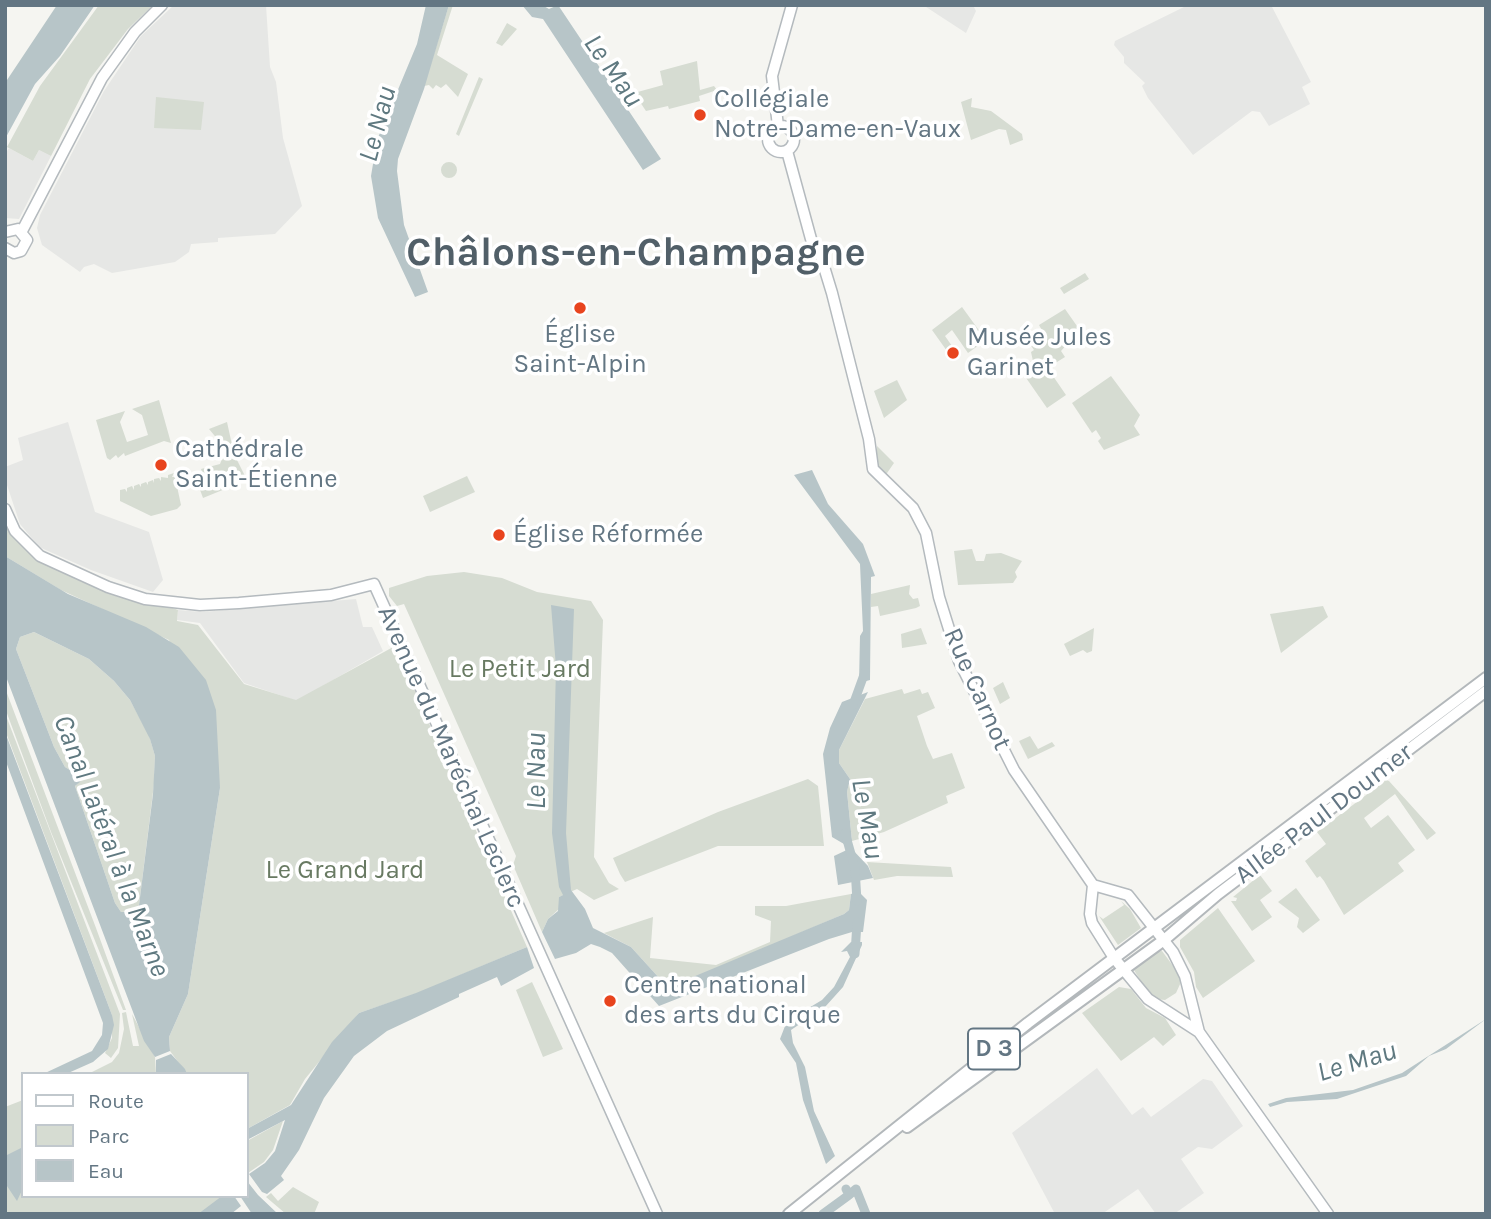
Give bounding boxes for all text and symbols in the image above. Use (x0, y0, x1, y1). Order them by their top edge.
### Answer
water label: Le Mau (576, 28, 650, 114)
water label: Le Nau (352, 82, 404, 166)
place label: Collégiale Notre-Dame-en-Vaux (714, 84, 961, 146)
marker: Collégiale Notre-Dame-en-Vaux (692, 107, 708, 123)
district label: Châlons-en-Champagne (406, 230, 866, 278)
marker: Église Saint-Alpin (572, 300, 588, 316)
place label: Église Saint-Alpin (513, 319, 647, 380)
place label: Musée Jules Garinet (967, 322, 1112, 384)
marker: Musée Jules Garinet (945, 345, 961, 361)
place label: Cathédrale Saint-Étienne (175, 434, 338, 496)
marker: Cathédrale Saint-Étienne (153, 457, 169, 473)
place label: Église Réformée (513, 519, 703, 551)
marker: Église Réformée (491, 527, 507, 543)
street label: Avenue du Maréchal Leclerc (370, 601, 532, 913)
street label: Rue Carnot (936, 623, 1018, 755)
park label: Le Petit Jard (449, 654, 591, 686)
water label: Canal Latéral à la Marne (46, 710, 176, 982)
water label: Le Nau (520, 732, 554, 810)
street label: Allée Paul Doumer (1229, 737, 1419, 891)
water label: Le Mau (843, 776, 891, 862)
park label: Le Grand Jard (265, 855, 425, 887)
place label: Centre national des arts du Cirque (624, 970, 841, 1032)
marker: Centre national des arts du Cirque (602, 993, 618, 1009)
road number: D 3 (968, 1028, 1020, 1070)
water label: Le Mau (1313, 1034, 1401, 1090)
legend (21, 1072, 248, 1198)
text: Route (88, 1089, 144, 1113)
text: Parc (88, 1124, 130, 1148)
text: Eau (88, 1159, 124, 1183)

